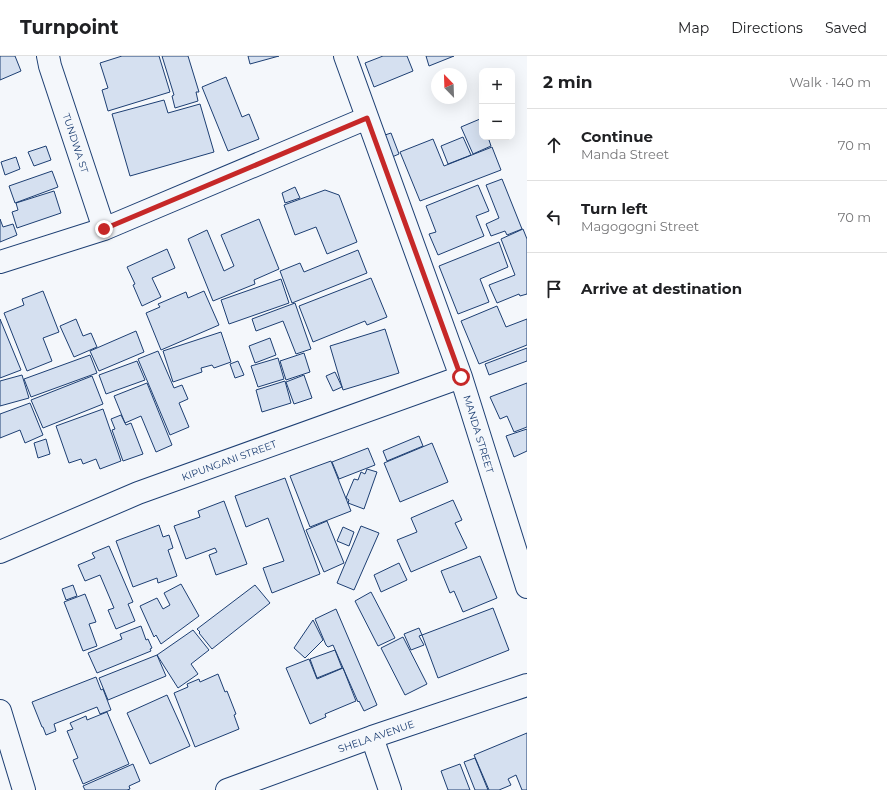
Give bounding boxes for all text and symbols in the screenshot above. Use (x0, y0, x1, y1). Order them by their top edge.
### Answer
text: Turnpoint (20, 16, 119, 39)
text: Map (678, 19, 709, 37)
text: Directions (731, 19, 803, 37)
text: Saved (825, 19, 867, 37)
north arrow (431, 68, 467, 104)
map controls (479, 68, 515, 140)
button: + (479, 68, 515, 104)
text: 2 min (543, 72, 593, 92)
text: Walk · 140 m (789, 74, 871, 90)
button: − (479, 104, 515, 140)
street label: TUNDWA ST (60, 112, 91, 175)
text: Continue (581, 127, 653, 146)
icon: ahead (543, 134, 565, 156)
text: 70 m (838, 137, 871, 153)
text: Manda Street (581, 146, 669, 162)
text: Turn left (581, 199, 648, 218)
icon: left (543, 206, 565, 228)
text: 70 m (838, 209, 871, 225)
text: Magogogni Street (581, 218, 699, 234)
route end (95, 220, 113, 238)
icon: arrive (543, 278, 565, 300)
text: Arrive at destination (581, 279, 742, 298)
route start (452, 368, 470, 386)
street label: MANDA STREET (460, 394, 497, 475)
street label: KIPUNGANI STREET (180, 437, 279, 484)
street label: SHELA AVENUE (336, 717, 416, 756)

